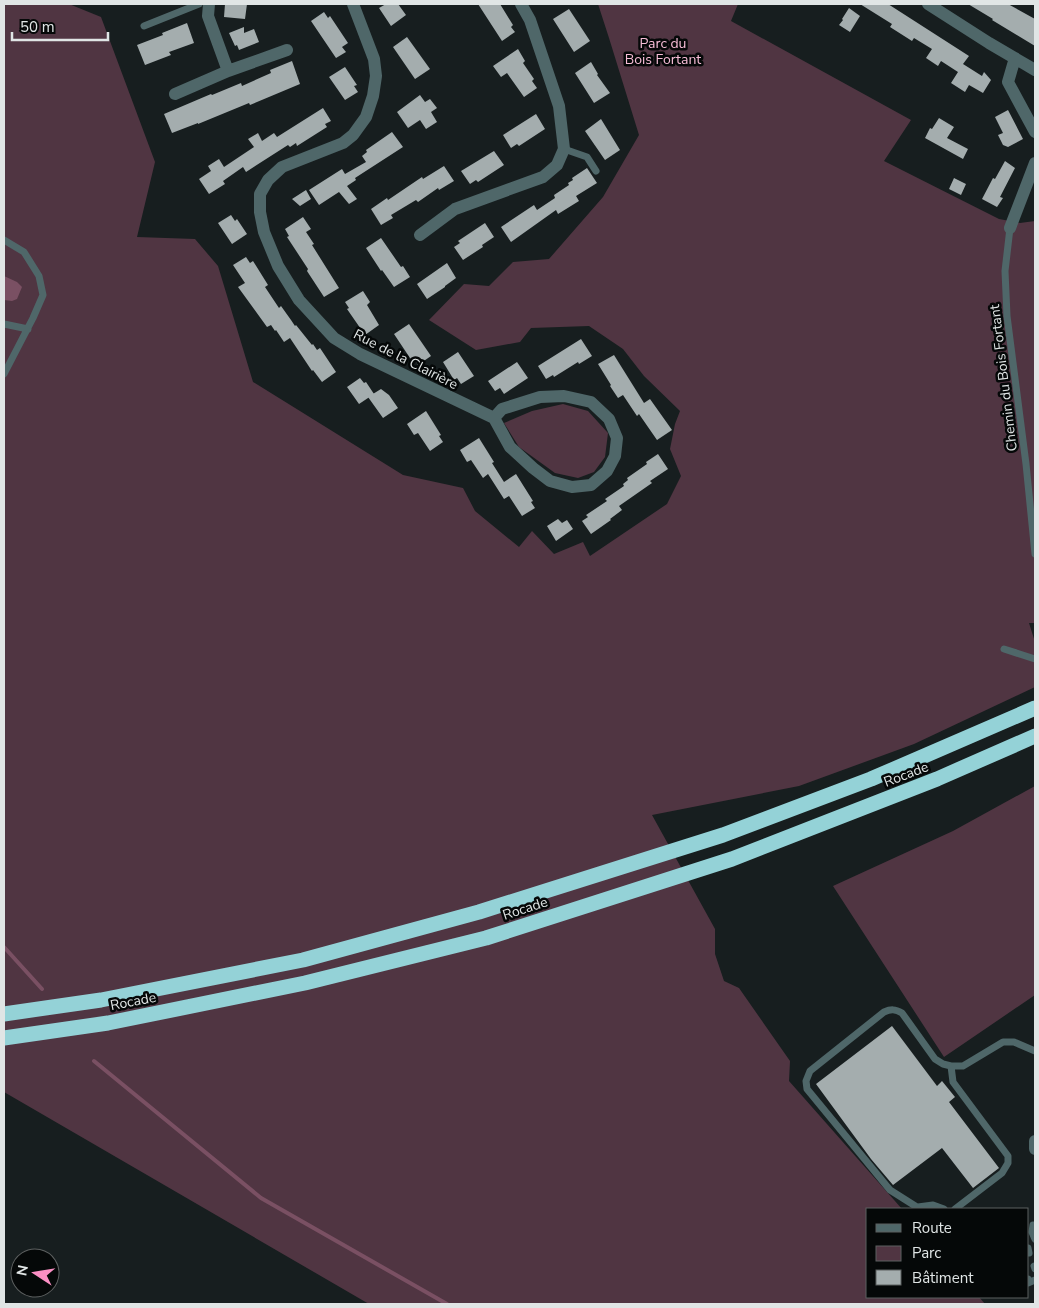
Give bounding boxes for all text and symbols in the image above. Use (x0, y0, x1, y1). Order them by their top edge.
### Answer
scale bar (12, 10, 109, 42)
text: 50 m (20, 17, 55, 37)
park label: Parc du Bois Fortant (625, 34, 701, 69)
street label: Chemin du Bois Fortant (985, 303, 1022, 452)
street label: Rue de la Clairière (350, 325, 461, 394)
street label: Rocade (881, 757, 931, 792)
street label: Rocade (500, 892, 550, 925)
street label: Rocade (108, 988, 158, 1015)
legend (866, 1208, 1029, 1298)
text: Route (912, 1218, 952, 1238)
text: Parc (912, 1243, 941, 1263)
north arrow (10, 1248, 60, 1298)
text: N (12, 1263, 33, 1278)
text: Bâtiment (912, 1268, 974, 1288)

